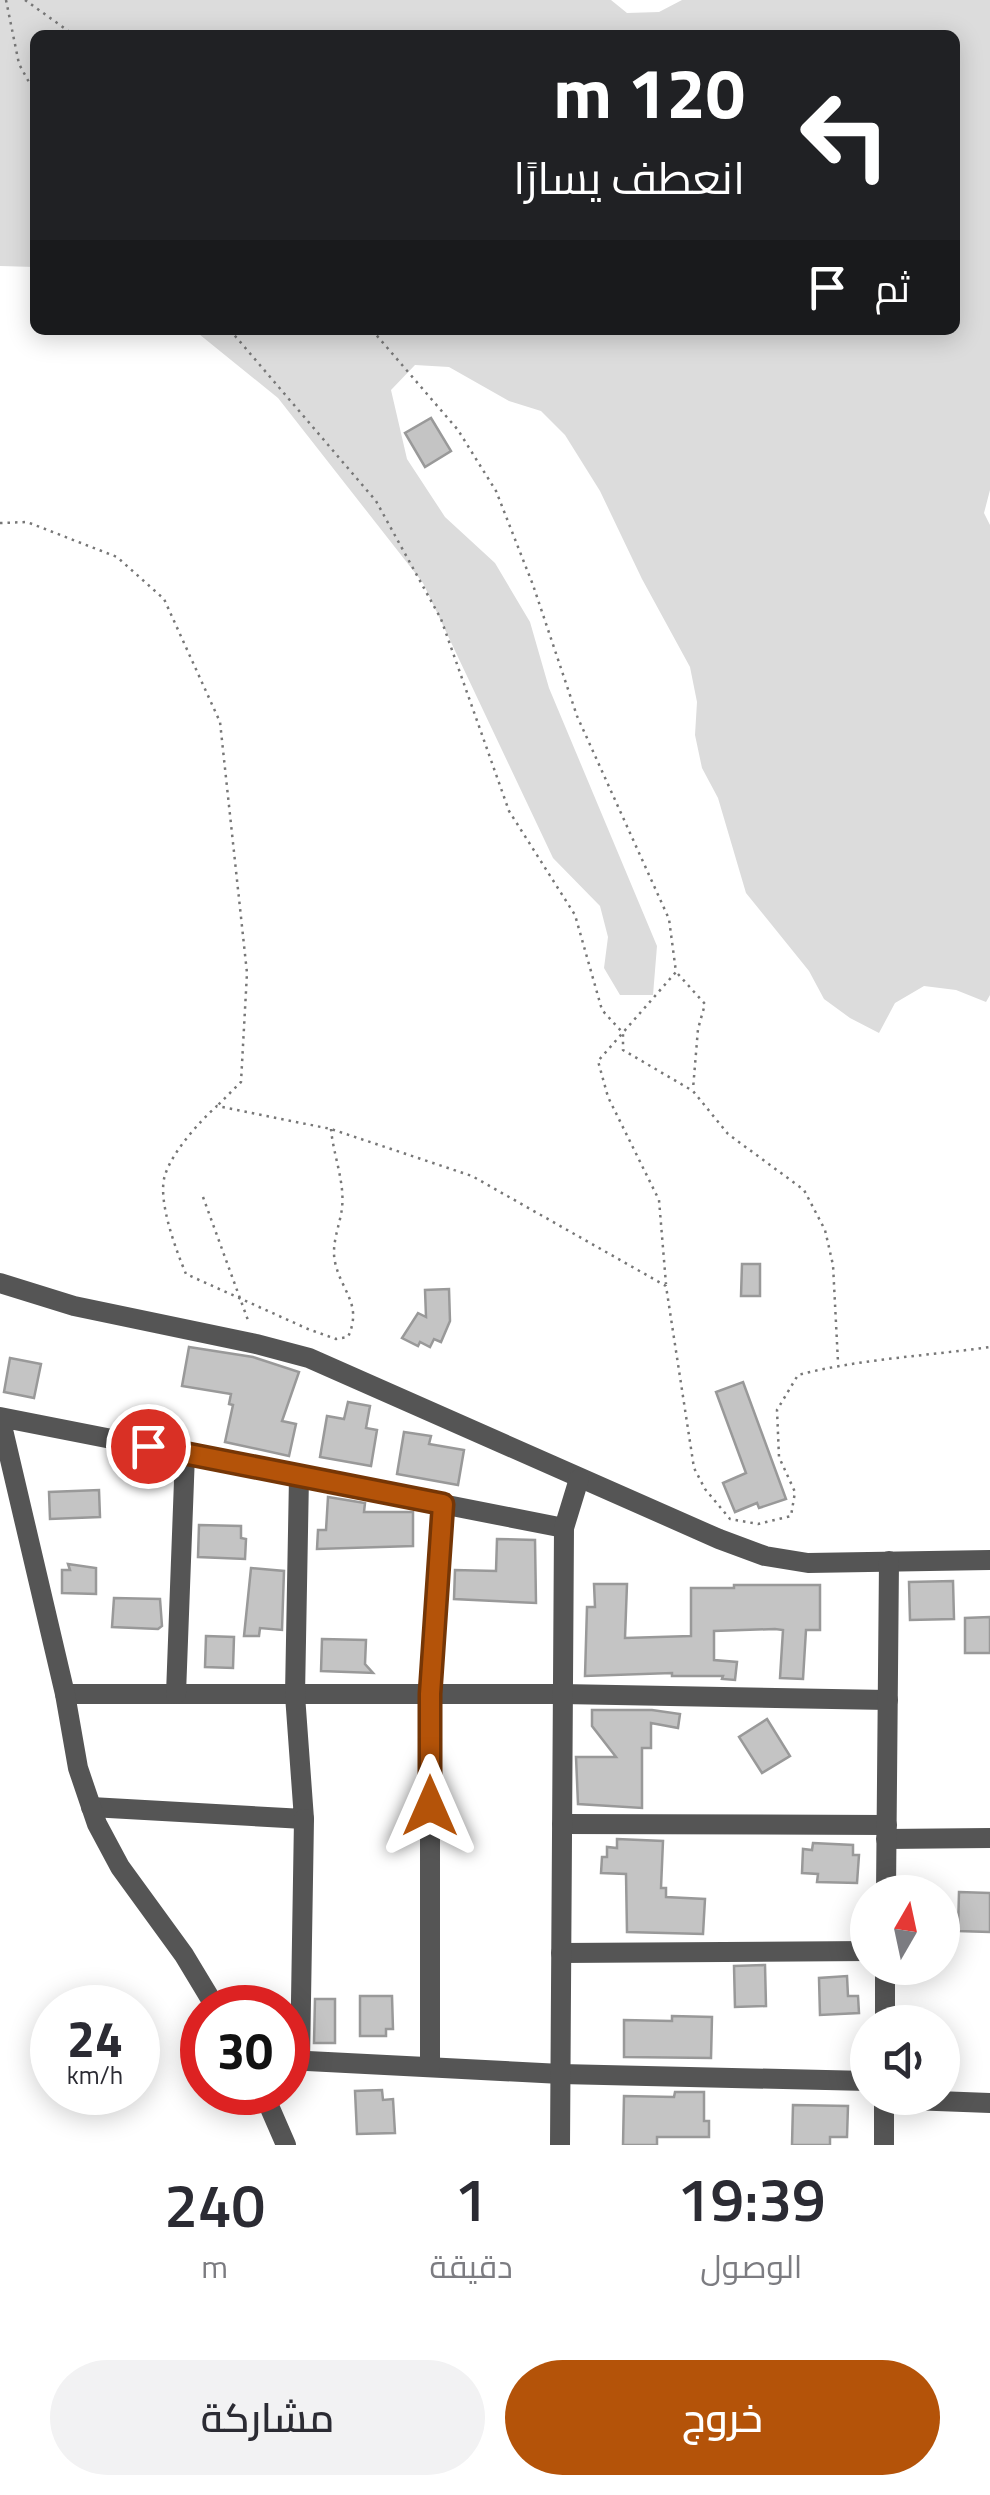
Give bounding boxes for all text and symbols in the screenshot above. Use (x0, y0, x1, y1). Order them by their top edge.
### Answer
text: 120 m (553, 39, 745, 145)
icon: left (780, 70, 910, 200)
text: انعطف يسارًا (513, 143, 745, 211)
text: ثم (875, 259, 910, 317)
icon: arrive (800, 260, 855, 315)
pin (106, 1404, 191, 1489)
icon: arrive (121, 1419, 176, 1474)
position arrow (378, 1754, 482, 1858)
north arrow (850, 1875, 960, 1985)
map controls (850, 1875, 960, 2115)
speed limit sign: 30 (180, 1985, 310, 2115)
text: 24 (67, 2000, 123, 2076)
button: sound (850, 2005, 960, 2115)
text: km/h (67, 2056, 123, 2094)
text: 1 (454, 2153, 488, 2244)
text: 19:39 (677, 2153, 826, 2244)
text: 240 (164, 2159, 265, 2250)
text: m (201, 2242, 228, 2290)
text: دقيقة (429, 2242, 513, 2290)
text: الوصول (700, 2242, 802, 2290)
button: مشاركة (50, 2360, 485, 2475)
button: خروج (505, 2360, 940, 2475)

